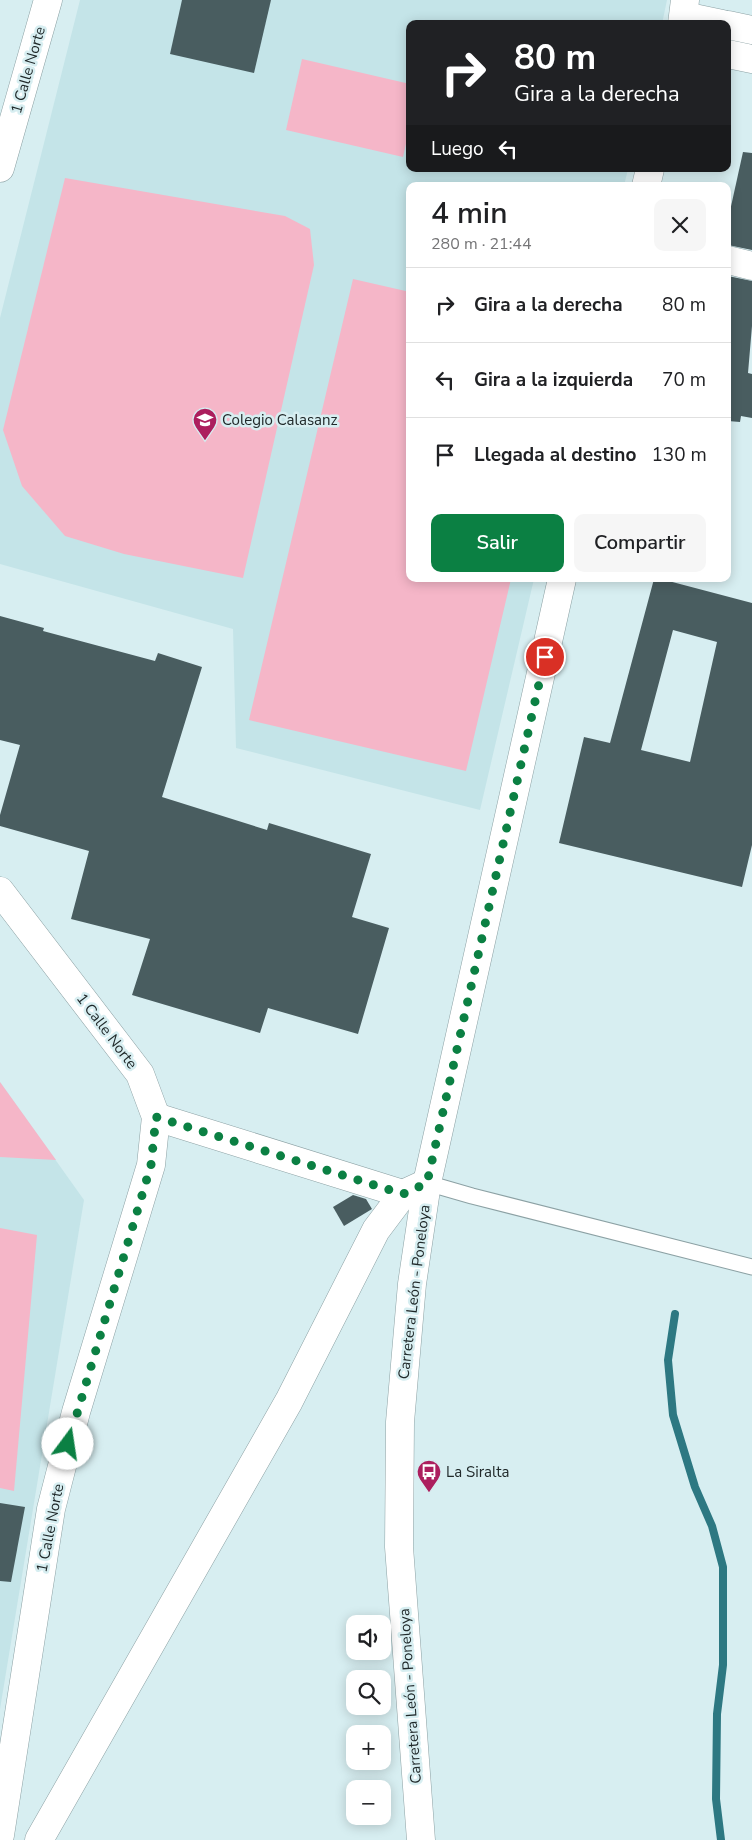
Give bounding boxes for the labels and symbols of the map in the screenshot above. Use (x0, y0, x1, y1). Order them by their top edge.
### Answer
street label: 1 Calle Norte (6, 24, 50, 116)
school or university icon: Colegio Calasanz (192, 407, 218, 441)
place label: Colegio Calasanz (222, 410, 338, 430)
pin (524, 636, 566, 678)
street label: 1 Calle Norte (72, 989, 142, 1073)
street label: Carretera León - Poneloya (393, 1204, 435, 1380)
position arrow (41, 1417, 93, 1469)
bus stop icon: La Siralta (416, 1459, 442, 1493)
place label: La Siralta (446, 1462, 509, 1482)
street label: 1 Calle Norte (32, 1482, 68, 1574)
street label: Carretera León - Poneloya (394, 1608, 426, 1784)

